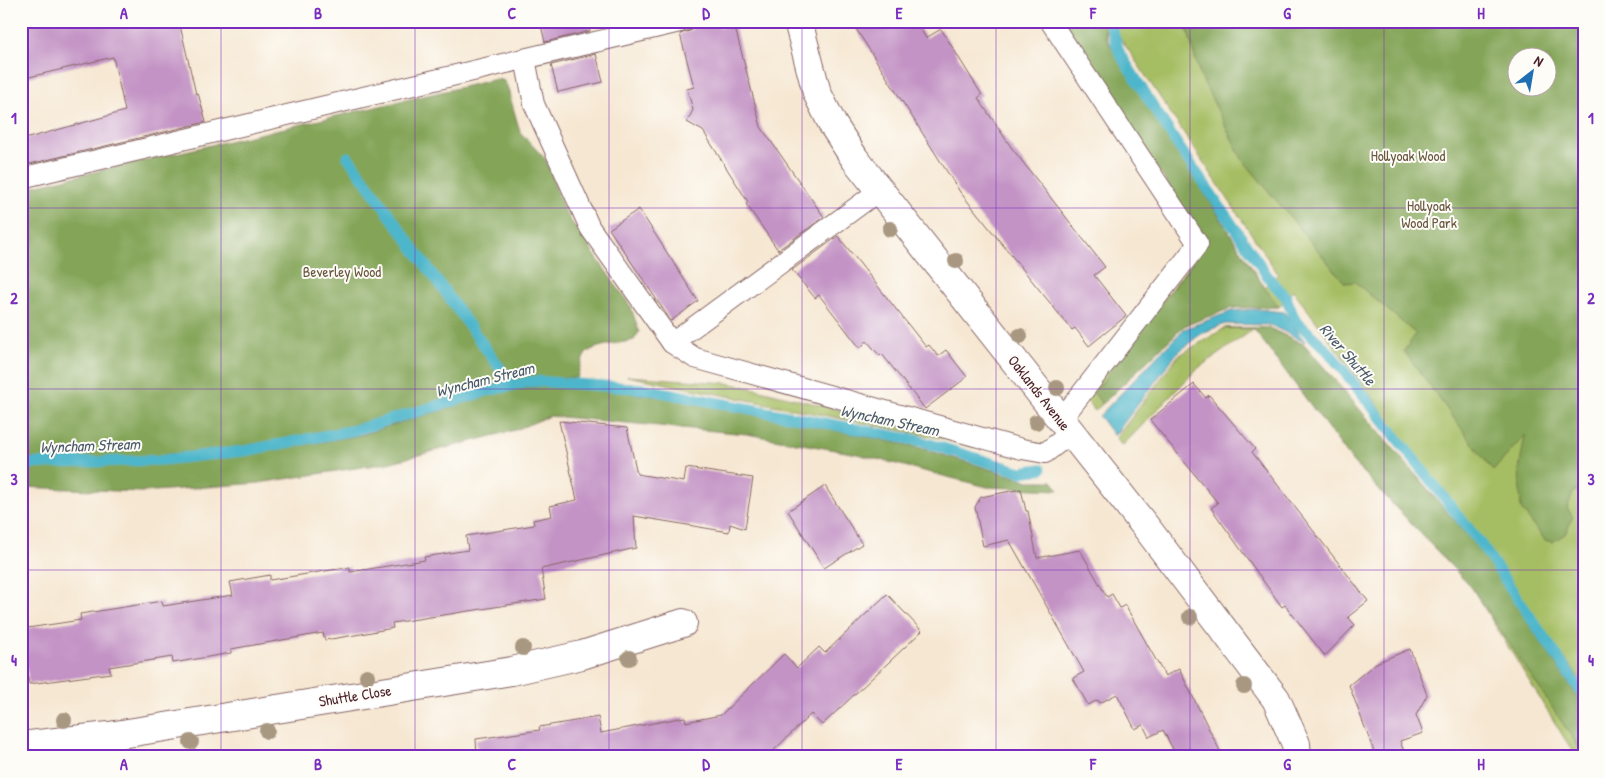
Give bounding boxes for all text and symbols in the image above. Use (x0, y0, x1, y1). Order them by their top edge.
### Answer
text: A (120, 2, 128, 24)
text: B (314, 2, 322, 24)
text: C (508, 2, 517, 24)
text: D (702, 2, 710, 24)
text: E (895, 2, 903, 24)
text: F (1089, 2, 1097, 24)
text: G (1283, 2, 1291, 24)
text: H (1477, 2, 1485, 24)
north arrow (1508, 48, 1558, 98)
text: N (1531, 50, 1548, 71)
text: 1 (11, 107, 17, 129)
text: 1 (1588, 107, 1594, 129)
park label: Hollyoak Wood (1371, 145, 1445, 166)
park label: Hollyoak Wood Park (1401, 195, 1457, 233)
park label: Beverley Wood (303, 261, 381, 282)
text: 2 (10, 287, 18, 309)
text: 2 (1587, 287, 1595, 309)
water label: River Shuttle (1315, 318, 1381, 390)
street label: Oaklands Avenue (1003, 351, 1075, 435)
water label: Wyncham Stream (434, 356, 537, 402)
water label: Wyncham Stream (839, 399, 942, 441)
water label: Wyncham Stream (40, 432, 142, 458)
text: 3 (10, 468, 18, 490)
text: 3 (1587, 468, 1595, 490)
text: 4 (11, 649, 17, 671)
text: 4 (1588, 649, 1594, 671)
street label: Shuttle Close (317, 679, 393, 712)
text: A (120, 753, 128, 775)
text: B (314, 753, 322, 775)
text: C (508, 753, 517, 775)
text: D (702, 753, 710, 775)
text: E (895, 753, 903, 775)
text: F (1089, 753, 1097, 775)
text: G (1283, 753, 1291, 775)
text: H (1477, 753, 1485, 775)

